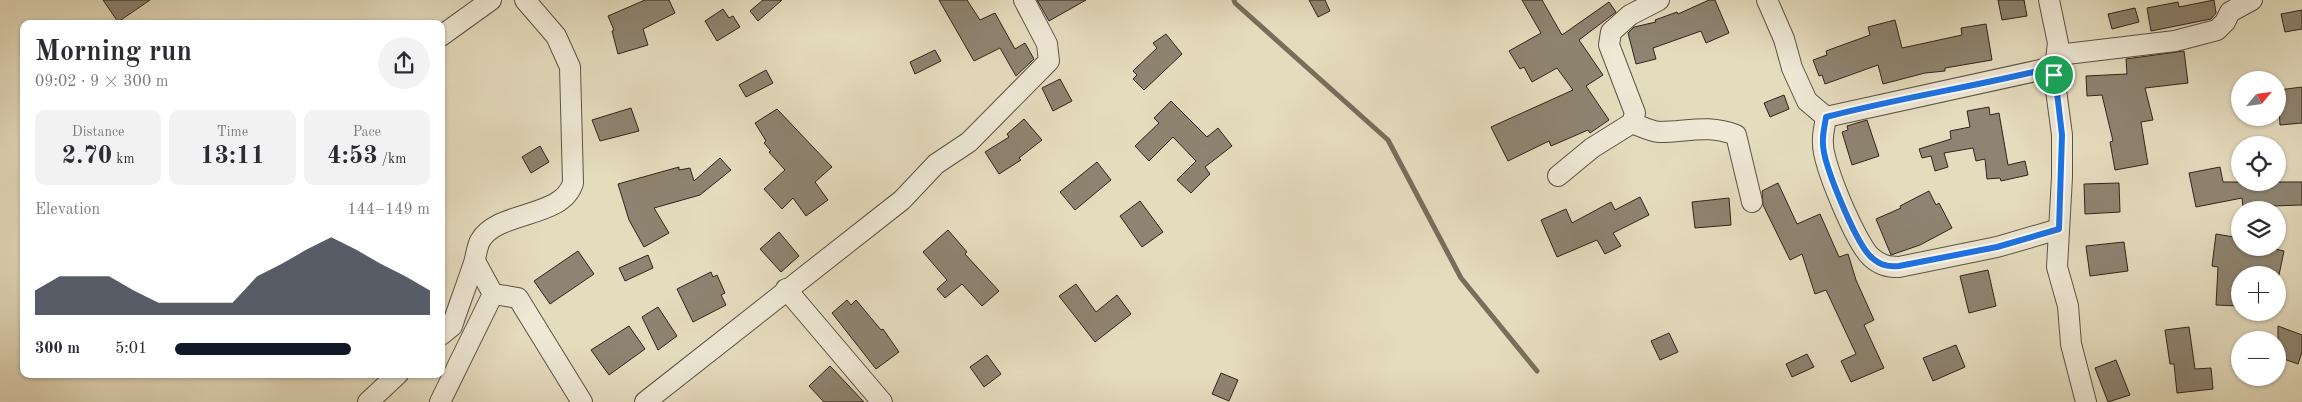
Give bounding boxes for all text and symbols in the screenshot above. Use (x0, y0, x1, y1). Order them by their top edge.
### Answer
button: share (378, 37, 430, 89)
text: Morning run (35, 39, 192, 67)
pin (2033, 54, 2075, 96)
icon: arrive (2040, 61, 2068, 89)
north arrow (2231, 71, 2286, 126)
map controls (2231, 71, 2286, 386)
text: 09:02 · 9 × 300 m (35, 74, 168, 90)
text: Distance (72, 125, 125, 139)
text: Time (217, 125, 248, 139)
text: Pace (353, 125, 381, 139)
button: locate (2231, 136, 2286, 191)
text: 2.70 (62, 144, 112, 169)
text: 13:11 (200, 144, 265, 169)
text: 4:53 (327, 144, 378, 169)
text: km (112, 152, 135, 166)
text: /km (378, 152, 406, 166)
button: layers (2231, 201, 2286, 256)
text: Elevation (35, 202, 100, 218)
text: 144–149 m (347, 202, 430, 218)
button: + (2231, 266, 2286, 321)
button: − (2231, 331, 2286, 386)
text: 300 m (35, 341, 80, 357)
text: 5:01 (115, 341, 147, 357)

